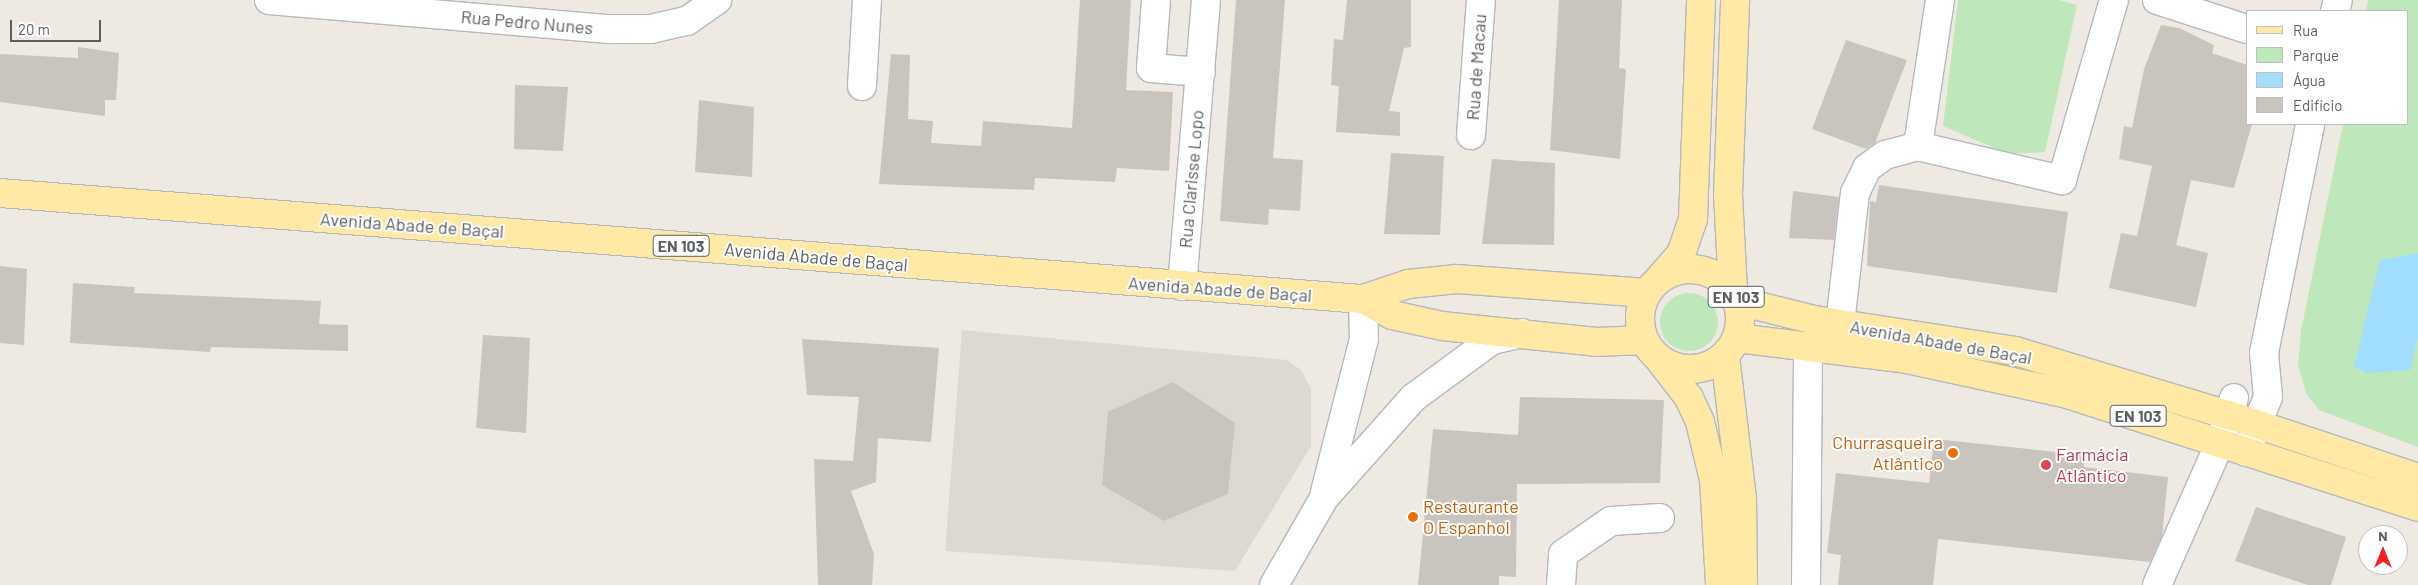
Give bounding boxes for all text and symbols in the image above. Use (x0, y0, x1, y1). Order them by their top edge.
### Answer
street label: Rua Pedro Nunes (460, 5, 594, 39)
scale bar (12, 10, 104, 42)
legend (2246, 10, 2408, 125)
street label: Rua de Macau (1462, 13, 1490, 121)
text: 20 m (18, 20, 50, 38)
text: Rua (2293, 21, 2318, 39)
text: Parque (2293, 46, 2339, 64)
text: Água (2293, 71, 2326, 89)
text: Edifício (2293, 96, 2342, 114)
street label: Rua Clarisse Lopo (1174, 109, 1208, 249)
street label: Avenida Abade de Baçal (319, 208, 505, 242)
road number: EN 103 (652, 232, 710, 260)
street label: Avenida Abade de Baçal (723, 238, 909, 276)
street label: Avenida Abade de Baçal (1127, 272, 1313, 306)
road number: EN 103 (1707, 284, 1765, 310)
street label: Avenida Abade de Baçal (1848, 315, 2034, 369)
road number: EN 103 (2109, 402, 2167, 430)
place label: Churrasqueira Atlântico (1832, 432, 1943, 474)
place label: Farmácia Atlântico (2056, 444, 2128, 486)
marker: Churrasqueira Atlântico (1947, 447, 1959, 459)
marker: Farmácia Atlântico (2040, 459, 2052, 471)
place label: Restaurante O Espanhol (1423, 496, 1519, 538)
marker: Restaurante O Espanhol (1407, 511, 1419, 523)
north arrow (2358, 525, 2408, 575)
text: N (2378, 527, 2388, 544)

